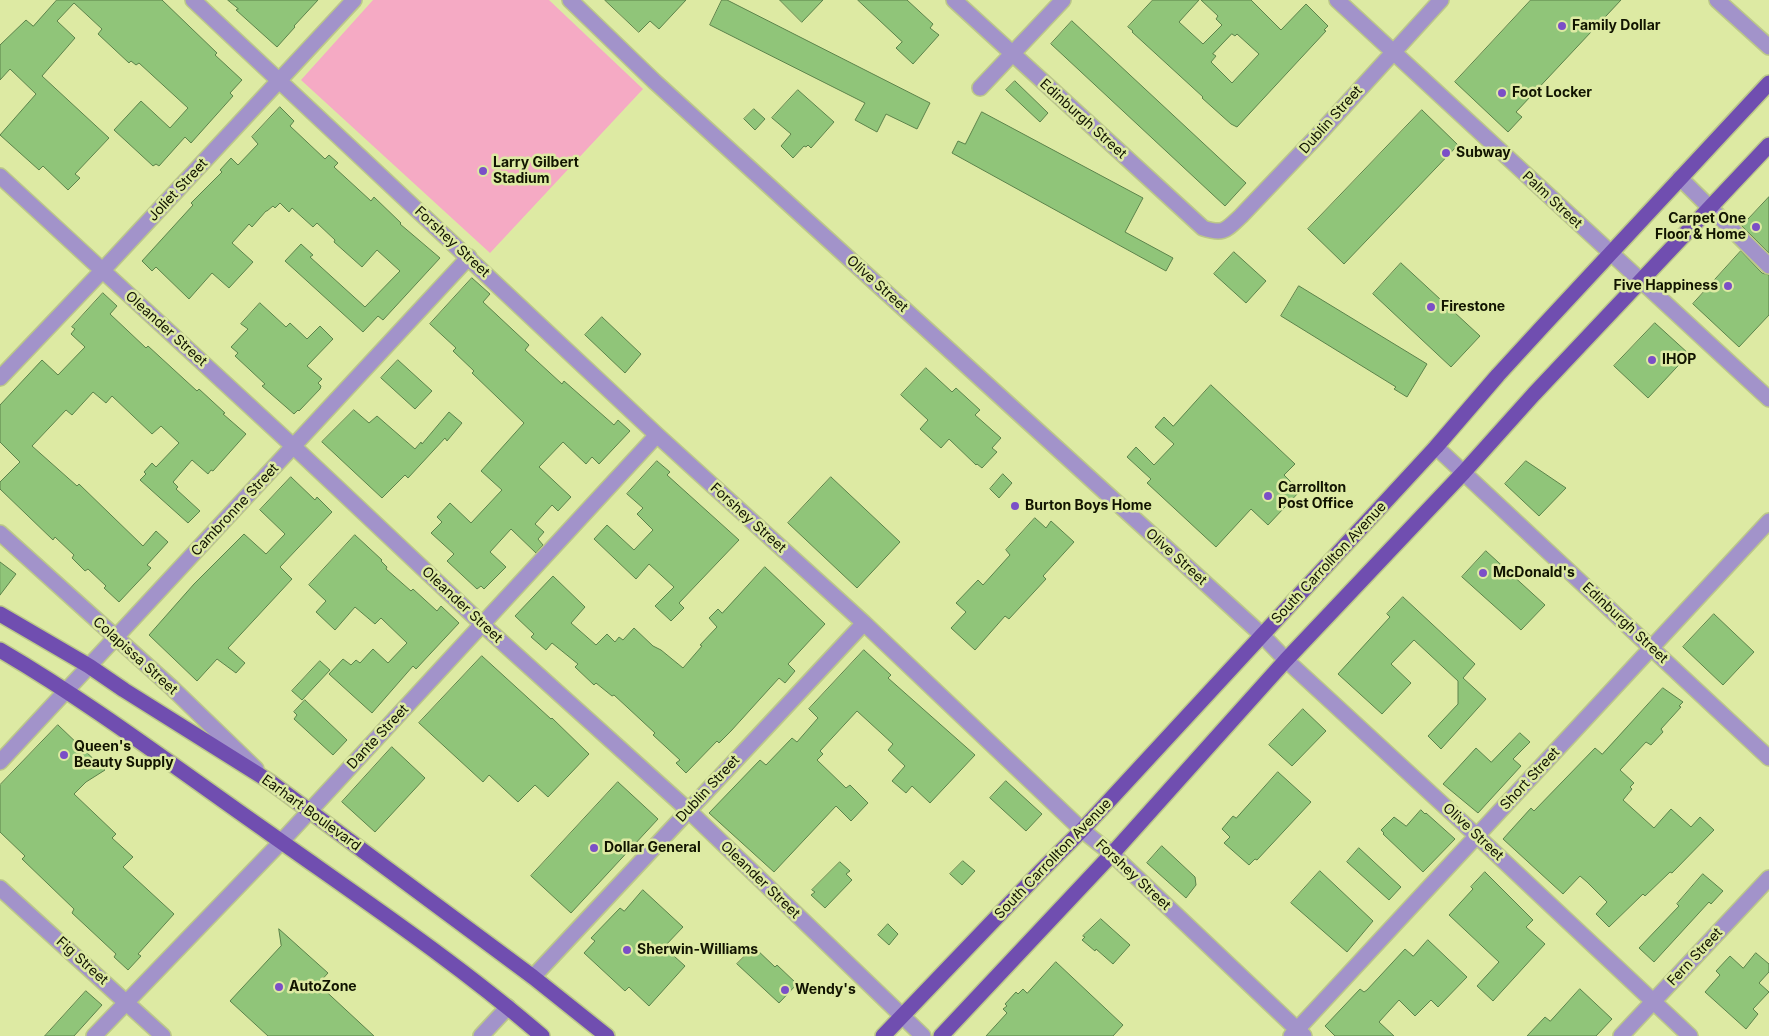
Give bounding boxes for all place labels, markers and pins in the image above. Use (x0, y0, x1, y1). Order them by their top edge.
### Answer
place label: Family Dollar (1572, 18, 1660, 34)
marker: Family Dollar (1556, 20, 1568, 32)
place label: Foot Locker (1512, 85, 1592, 101)
marker: Foot Locker (1496, 87, 1508, 99)
place label: Subway (1456, 145, 1511, 161)
marker: Subway (1440, 147, 1452, 159)
place label: Larry Gilbert Stadium (493, 155, 579, 188)
marker: Larry Gilbert Stadium (477, 165, 489, 177)
place label: Carpet One Floor & Home (1655, 211, 1746, 243)
marker: Carpet One Floor & Home (1750, 221, 1762, 233)
place label: Five Happiness (1613, 278, 1718, 294)
marker: Five Happiness (1722, 280, 1734, 292)
place label: Firestone (1441, 299, 1505, 315)
marker: Firestone (1425, 301, 1437, 313)
place label: IHOP (1662, 352, 1696, 368)
marker: IHOP (1646, 354, 1658, 366)
place label: Carrollton Post Office (1278, 480, 1354, 512)
marker: Carrollton Post Office (1262, 490, 1274, 502)
place label: Burton Boys Home (1025, 498, 1152, 514)
marker: Burton Boys Home (1009, 500, 1021, 512)
place label: McDonald's (1493, 565, 1575, 581)
marker: McDonald's (1477, 567, 1489, 579)
place label: Queen's Beauty Supply (74, 739, 174, 772)
marker: Queen's Beauty Supply (58, 749, 70, 761)
place label: Dollar General (604, 840, 701, 856)
marker: Dollar General (588, 842, 600, 854)
place label: Sherwin-Williams (637, 942, 758, 958)
marker: Sherwin-Williams (621, 944, 633, 956)
place label: AutoZone (289, 979, 357, 995)
marker: AutoZone (273, 981, 285, 993)
place label: Wendy's (795, 982, 856, 998)
marker: Wendy's (779, 984, 791, 996)

